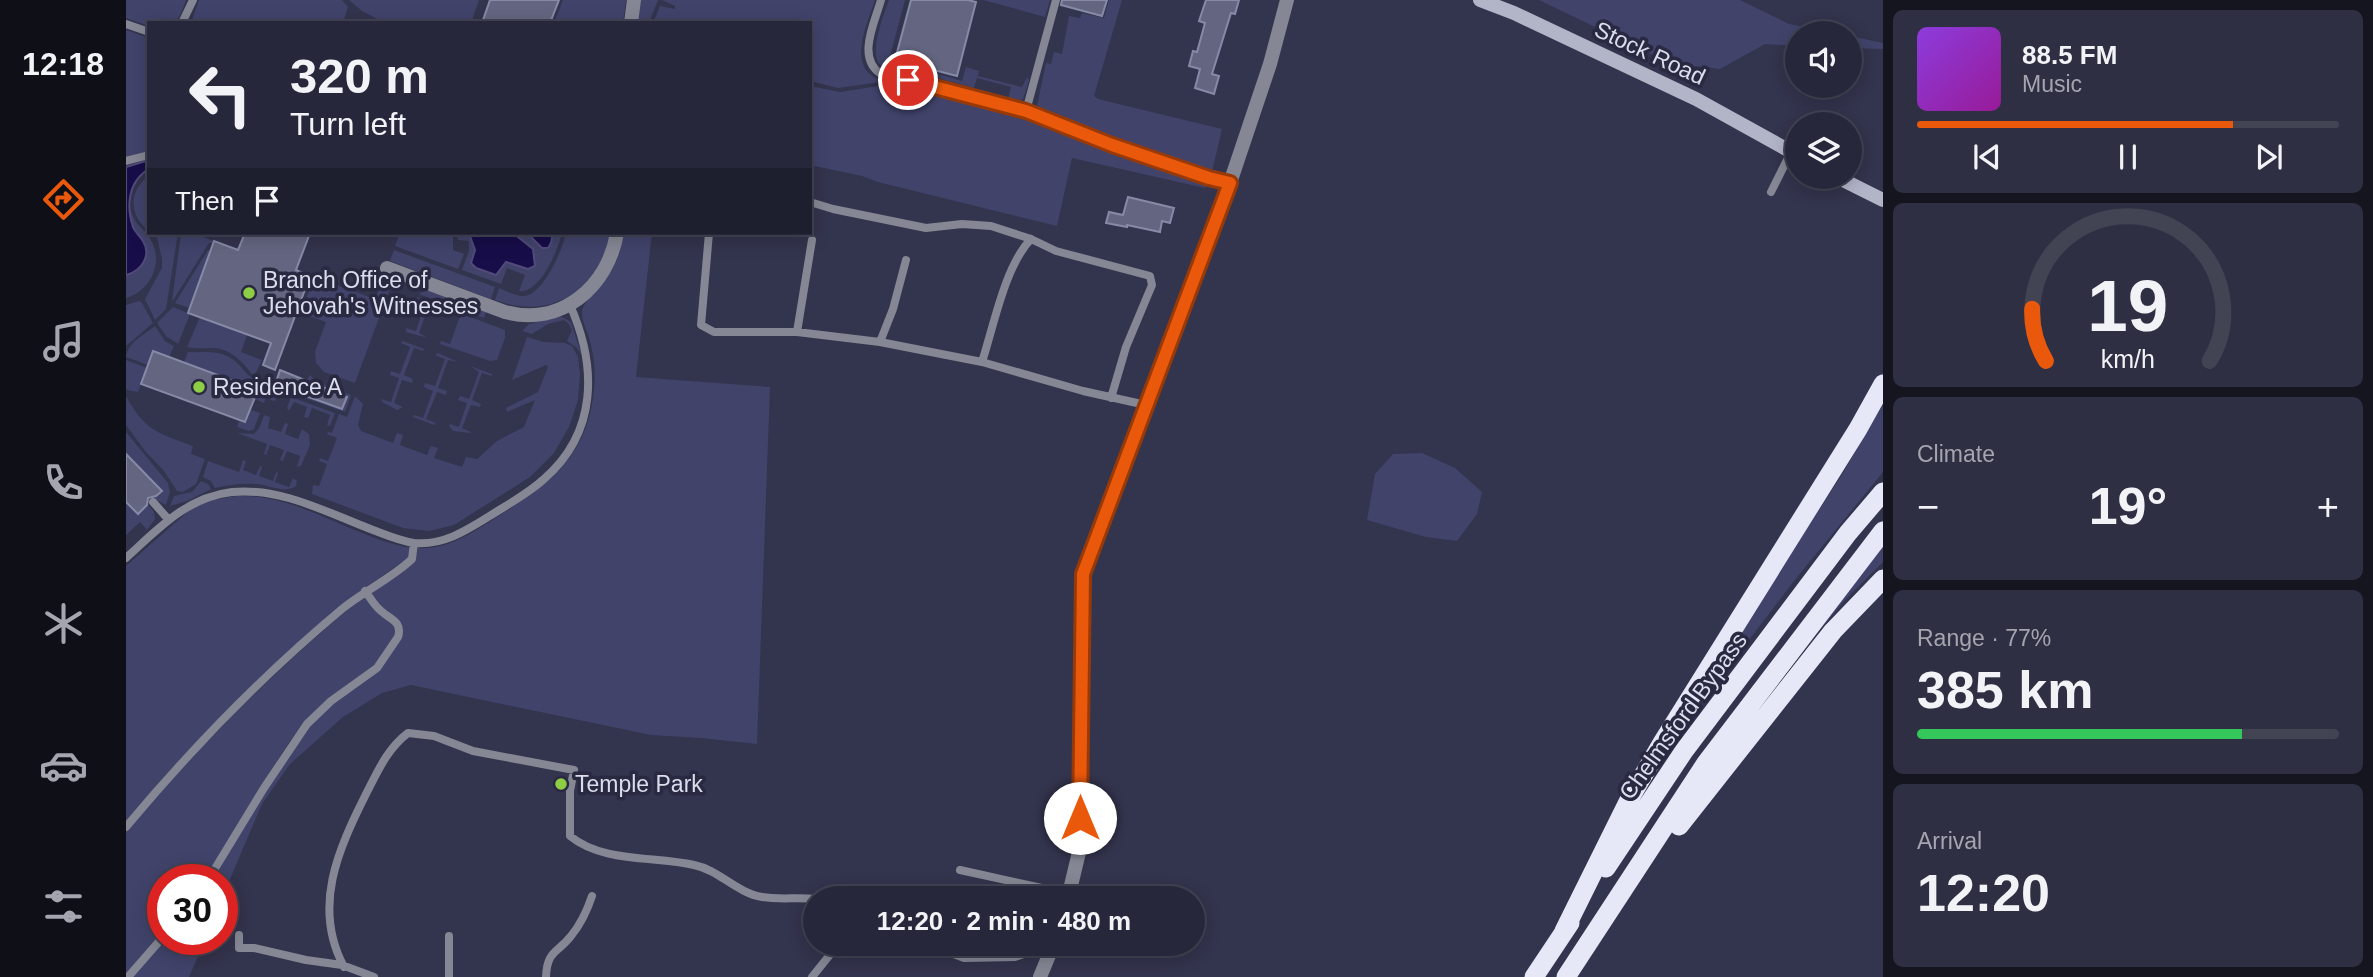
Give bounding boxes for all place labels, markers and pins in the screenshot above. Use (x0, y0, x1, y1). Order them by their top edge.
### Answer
pin (878, 50, 938, 110)
place label: Branch Office of Jehovah's Witnesses (263, 267, 478, 319)
marker: Branch Office of Jehovah's Witnesses (241, 285, 257, 301)
place label: Residence A (213, 374, 343, 400)
marker: Residence A (191, 379, 207, 395)
place label: Temple Park (575, 771, 703, 797)
marker: Temple Park (553, 776, 569, 792)

